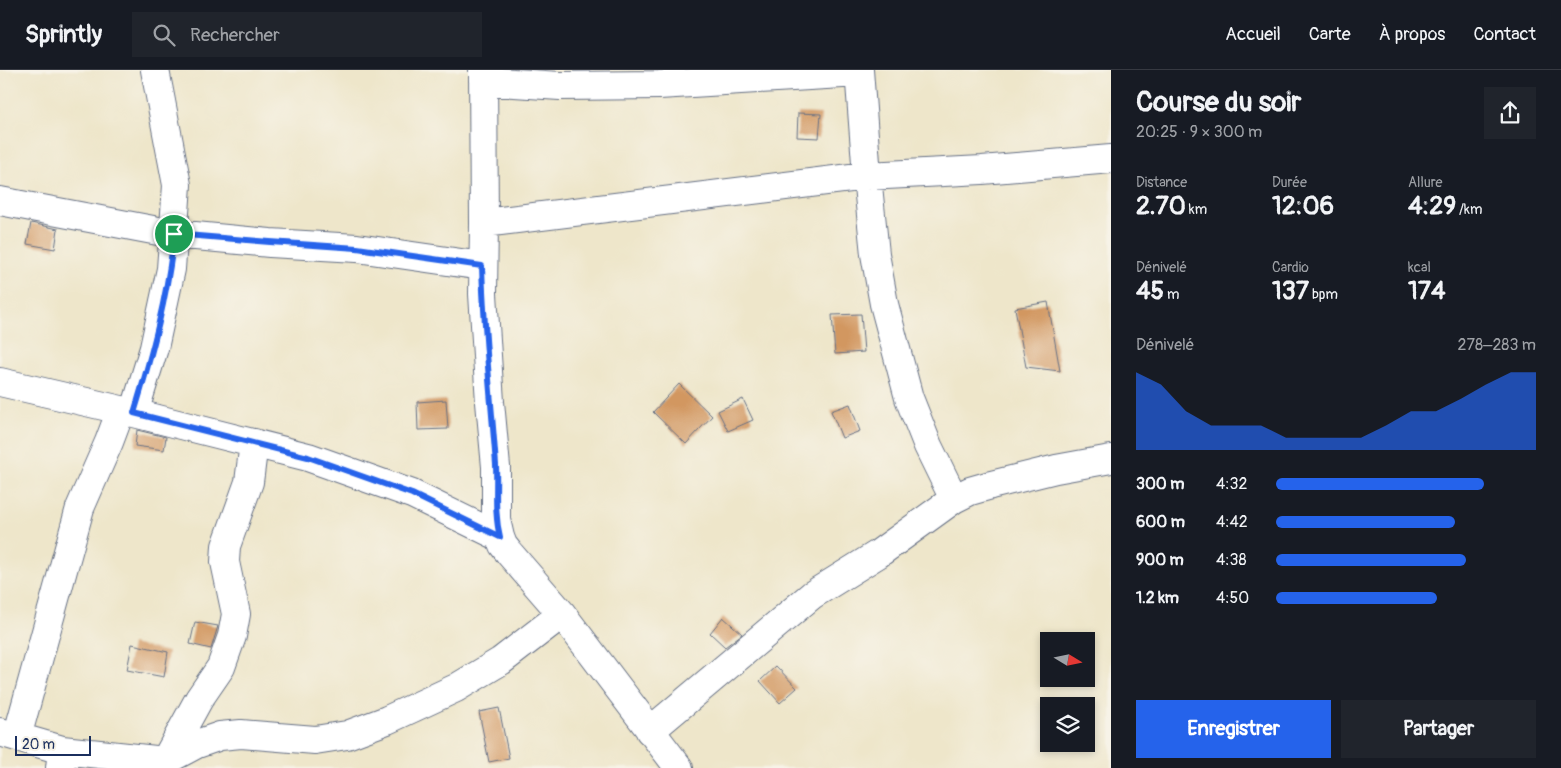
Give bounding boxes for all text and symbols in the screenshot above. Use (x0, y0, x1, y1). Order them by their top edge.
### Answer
search box (132, 12, 482, 57)
text: Sprintly (25, 20, 102, 49)
icon: search (150, 21, 178, 49)
text: Rechercher (190, 23, 280, 47)
text: Accueil (1225, 23, 1281, 46)
text: Carte (1309, 23, 1351, 46)
text: À propos (1379, 23, 1445, 46)
text: Contact (1473, 23, 1536, 46)
text: Course du soir (1136, 85, 1301, 120)
button: share (1484, 87, 1536, 139)
text: 20:25 · 9 × 300 m (1136, 122, 1262, 142)
text: Distance (1136, 174, 1187, 191)
text: Durée (1272, 174, 1307, 191)
text: Allure (1408, 174, 1442, 191)
text: 2.70 (1136, 191, 1186, 222)
text: 12:06 (1272, 191, 1334, 222)
text: 4:29 (1408, 191, 1456, 222)
text: km (1186, 201, 1207, 218)
text: /km (1456, 201, 1482, 218)
pin (153, 213, 195, 255)
icon: arrive (160, 220, 188, 248)
text: Dénivelé (1136, 259, 1187, 276)
text: Cardio (1272, 259, 1309, 276)
text: kcal (1408, 259, 1431, 276)
text: 45 (1136, 276, 1164, 307)
text: 137 (1272, 276, 1309, 307)
text: 174 (1408, 276, 1446, 307)
text: m (1164, 286, 1180, 303)
text: bpm (1309, 286, 1338, 303)
text: Dénivelé (1136, 335, 1194, 355)
text: 278–283 m (1457, 335, 1536, 355)
text: 300 m (1136, 474, 1184, 494)
text: 4:32 (1216, 474, 1247, 494)
text: 600 m (1136, 512, 1185, 532)
text: 4:42 (1216, 512, 1248, 532)
text: 900 m (1136, 550, 1184, 570)
text: 4:38 (1216, 550, 1247, 570)
text: 1.2 km (1136, 588, 1179, 608)
text: 4:50 (1216, 588, 1249, 608)
north arrow (1040, 632, 1095, 688)
map controls (1040, 632, 1095, 752)
button: layers (1040, 697, 1095, 752)
button: Enregistrer (1136, 700, 1331, 758)
button: Partager (1341, 700, 1536, 758)
scale bar (15, 733, 91, 756)
text: 20 m (22, 736, 55, 753)

